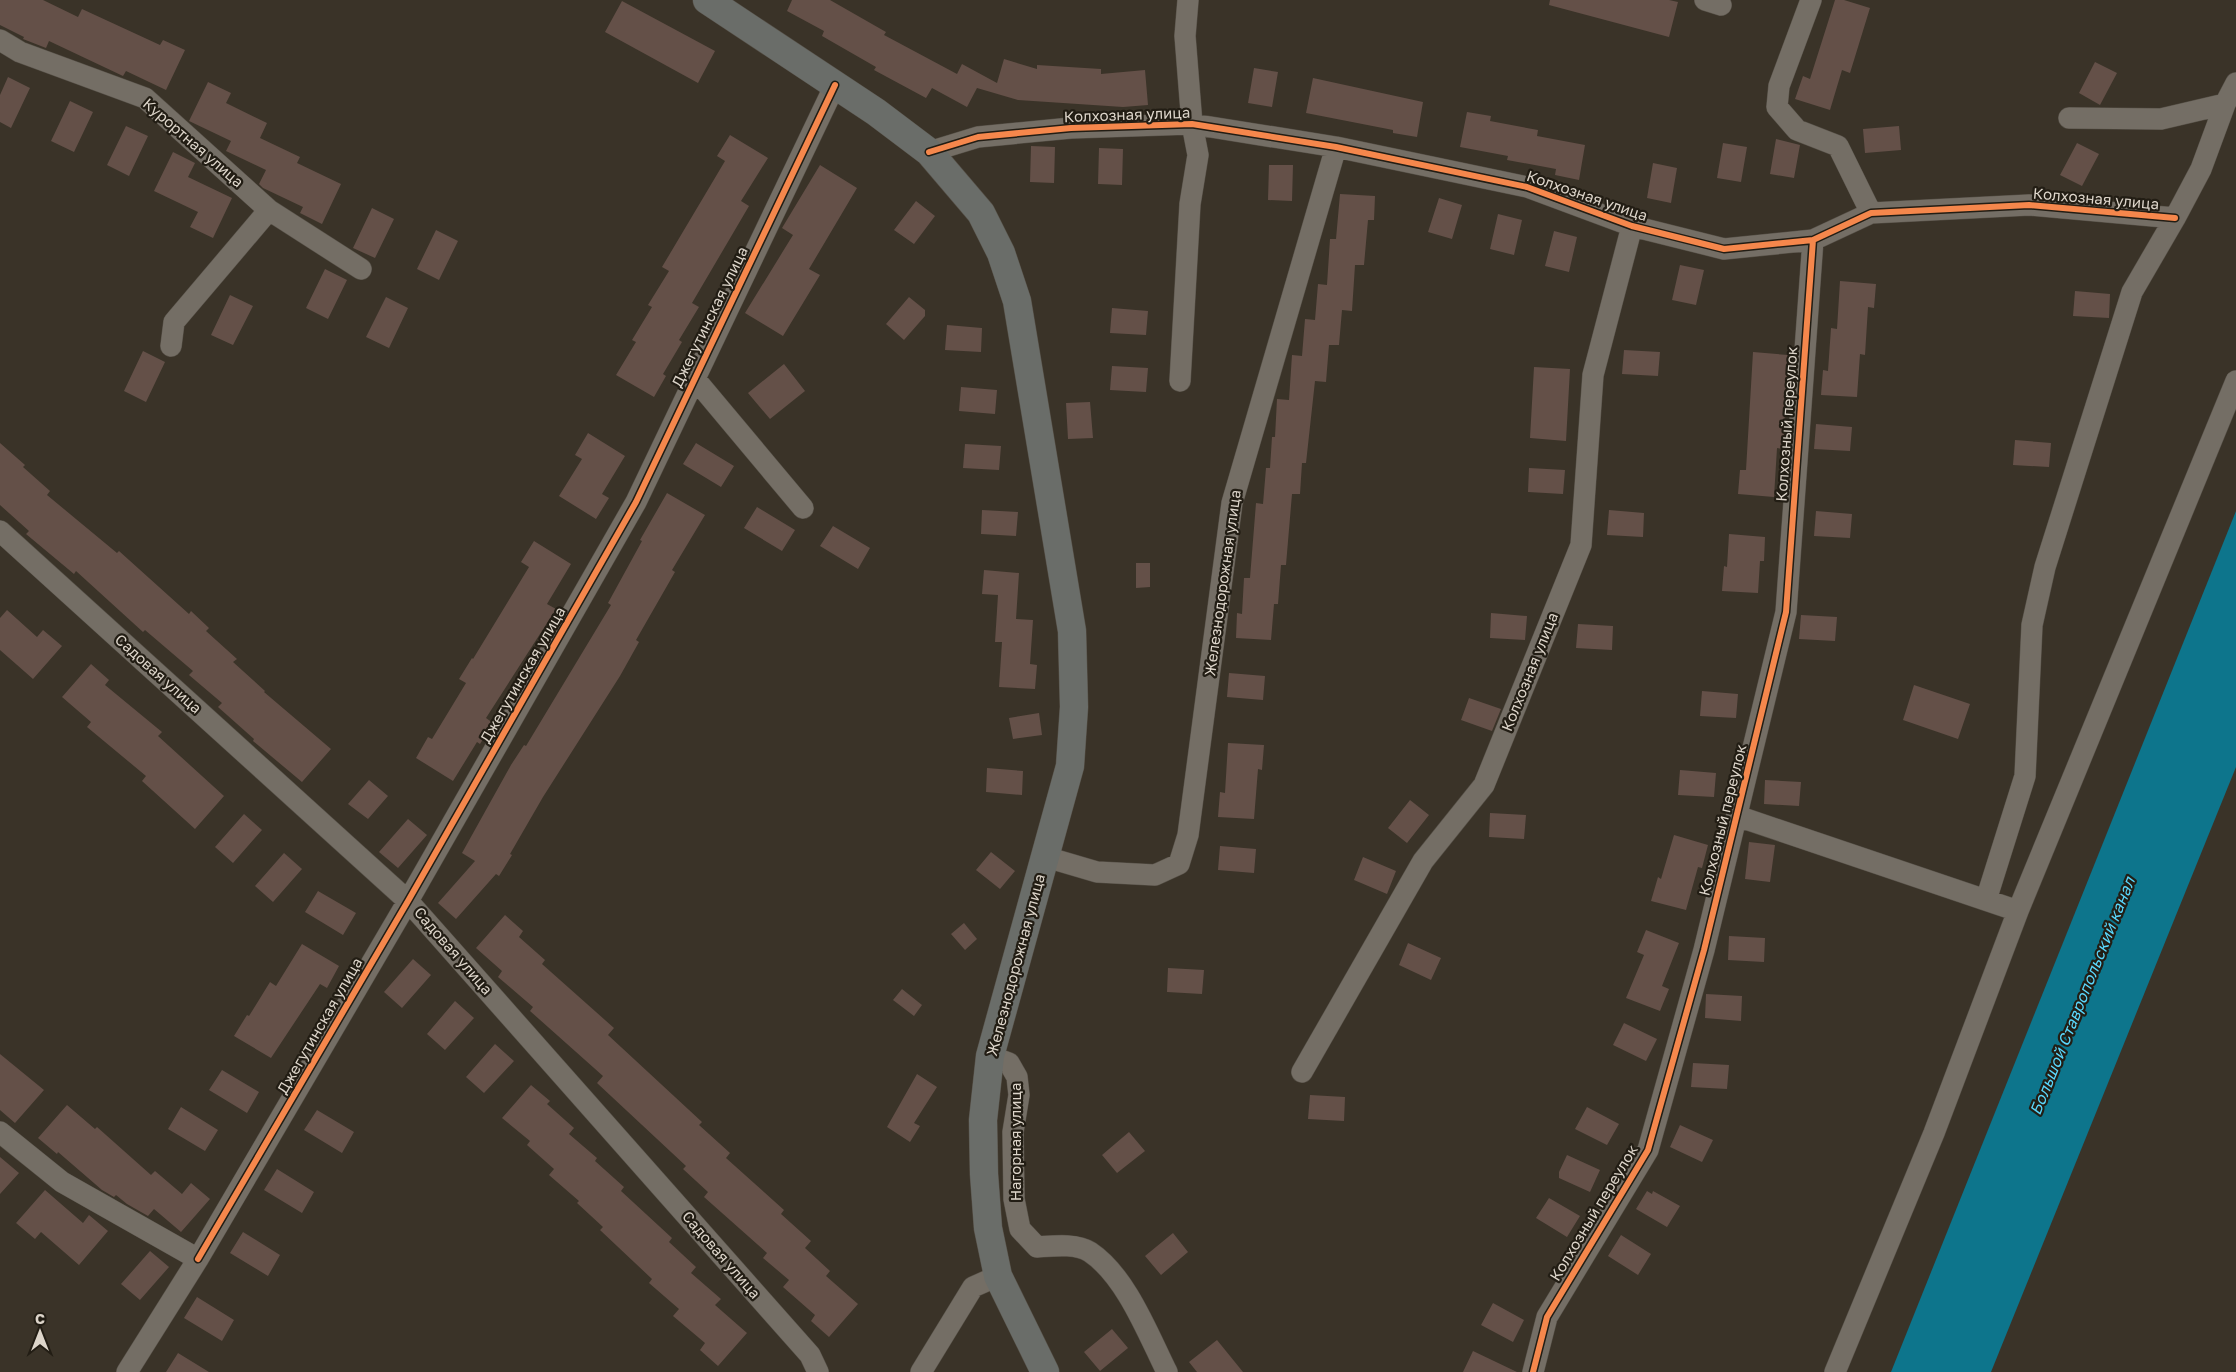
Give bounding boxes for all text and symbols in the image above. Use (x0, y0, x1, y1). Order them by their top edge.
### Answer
street label: Курортная улица (140, 94, 247, 191)
street label: Колхозная улица (1063, 103, 1191, 125)
street label: Колхозная улица (1525, 166, 1650, 224)
street label: Колхозная улица (2032, 184, 2160, 212)
street label: Джегутинская улица (667, 243, 751, 390)
street label: Колхозный переулок (1772, 345, 1800, 502)
street label: Железнодорожная улица (1200, 489, 1244, 677)
street label: Джегутинская улица (476, 603, 569, 746)
street label: Колхозная улица (1497, 610, 1561, 734)
street label: Садовая улица (112, 630, 206, 717)
street label: Колхозный переулок (1694, 742, 1750, 897)
street label: Железнодорожная улица (982, 872, 1048, 1058)
water label: Большой Ставропольский канал (2025, 873, 2140, 1118)
street label: Садовая улица (411, 903, 497, 998)
street label: Джегутинская улица (273, 954, 366, 1097)
street label: Нагорная улица (1006, 1083, 1024, 1201)
street label: Колхозный переулок (1545, 1141, 1641, 1284)
street label: Садовая улица (679, 1207, 765, 1302)
north arrow (15, 1307, 65, 1357)
text: С (35, 1310, 45, 1327)

